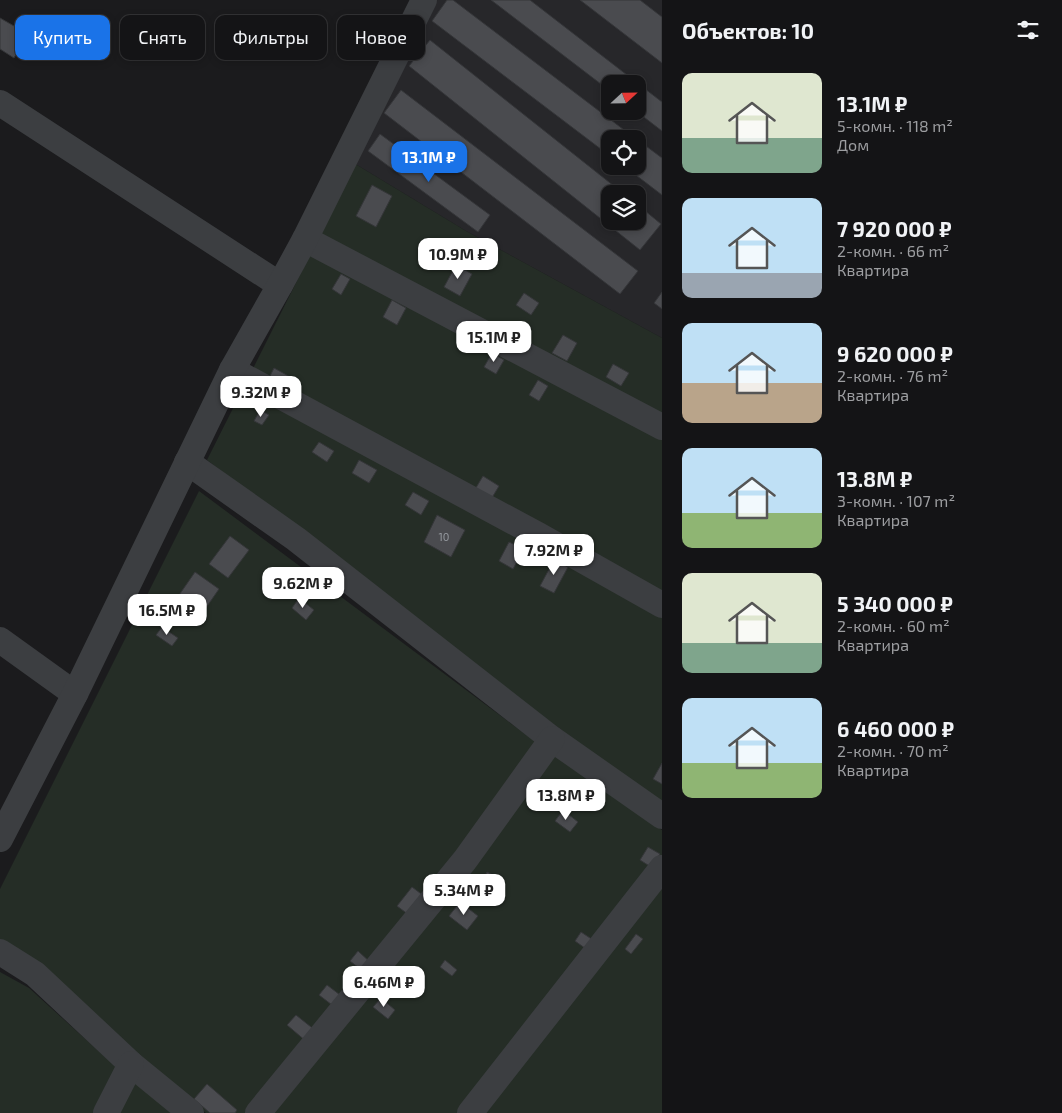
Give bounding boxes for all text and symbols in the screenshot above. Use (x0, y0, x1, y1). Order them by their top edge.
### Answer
chip: Купить (15, 15, 110, 60)
chip: Снять (120, 15, 205, 60)
chip: Фильтры (215, 15, 327, 60)
chip: Новое (337, 15, 425, 60)
icon: filters (1014, 16, 1042, 44)
text: Объектов: 10 (682, 18, 814, 43)
north arrow (601, 75, 646, 120)
map controls (601, 75, 646, 230)
text: 13.1M ₽ (837, 91, 907, 116)
icon: home (722, 93, 782, 153)
text: 5-комн. · 118 m² (837, 116, 953, 135)
button: locate (601, 130, 646, 175)
text: Дом (837, 135, 869, 154)
pin: 13.1M ₽ (383, 140, 475, 183)
text: 13.1M ₽ (402, 147, 456, 166)
button: layers (601, 185, 646, 230)
text: 7 920 000 ₽ (837, 216, 952, 241)
icon: home (722, 218, 782, 278)
pin: 10.9M ₽ (412, 238, 504, 280)
text: 2-комн. · 66 m² (837, 241, 949, 260)
text: 10.9M ₽ (429, 244, 487, 263)
text: Квартира (837, 260, 909, 279)
pin: 15.1M ₽ (448, 320, 540, 363)
text: 15.1M ₽ (467, 327, 521, 346)
text: 9 620 000 ₽ (837, 341, 953, 366)
icon: home (722, 343, 782, 403)
text: 2-комн. · 76 m² (837, 366, 948, 385)
pin: 9.32M ₽ (215, 376, 307, 418)
text: 9.32M ₽ (231, 382, 291, 401)
text: Квартира (837, 385, 909, 404)
text: 13.8M ₽ (837, 466, 912, 491)
icon: home (722, 468, 782, 528)
text: 3-комн. · 107 m² (837, 491, 955, 510)
text: Квартира (837, 510, 909, 529)
house number: 10 (438, 530, 450, 543)
pin: 7.92M ₽ (508, 534, 600, 576)
text: 7.92M ₽ (525, 540, 583, 559)
pin: 9.62M ₽ (257, 566, 349, 609)
text: 9.62M ₽ (273, 573, 333, 592)
text: 5 340 000 ₽ (837, 591, 953, 616)
icon: home (722, 593, 782, 653)
pin: 16.5M ₽ (121, 594, 213, 636)
text: 16.5M ₽ (139, 600, 195, 619)
text: 2-комн. · 60 m² (837, 616, 950, 635)
text: Квартира (837, 635, 909, 654)
text: 6 460 000 ₽ (837, 716, 954, 741)
icon: home (722, 718, 782, 778)
text: 2-комн. · 70 m² (837, 741, 949, 760)
text: Квартира (837, 760, 909, 779)
pin: 13.8M ₽ (520, 778, 612, 821)
text: 13.8M ₽ (537, 785, 595, 804)
pin: 5.34M ₽ (418, 874, 510, 916)
text: 5.34M ₽ (434, 880, 494, 899)
pin: 6.46M ₽ (338, 966, 430, 1008)
text: 6.46M ₽ (354, 972, 414, 991)

